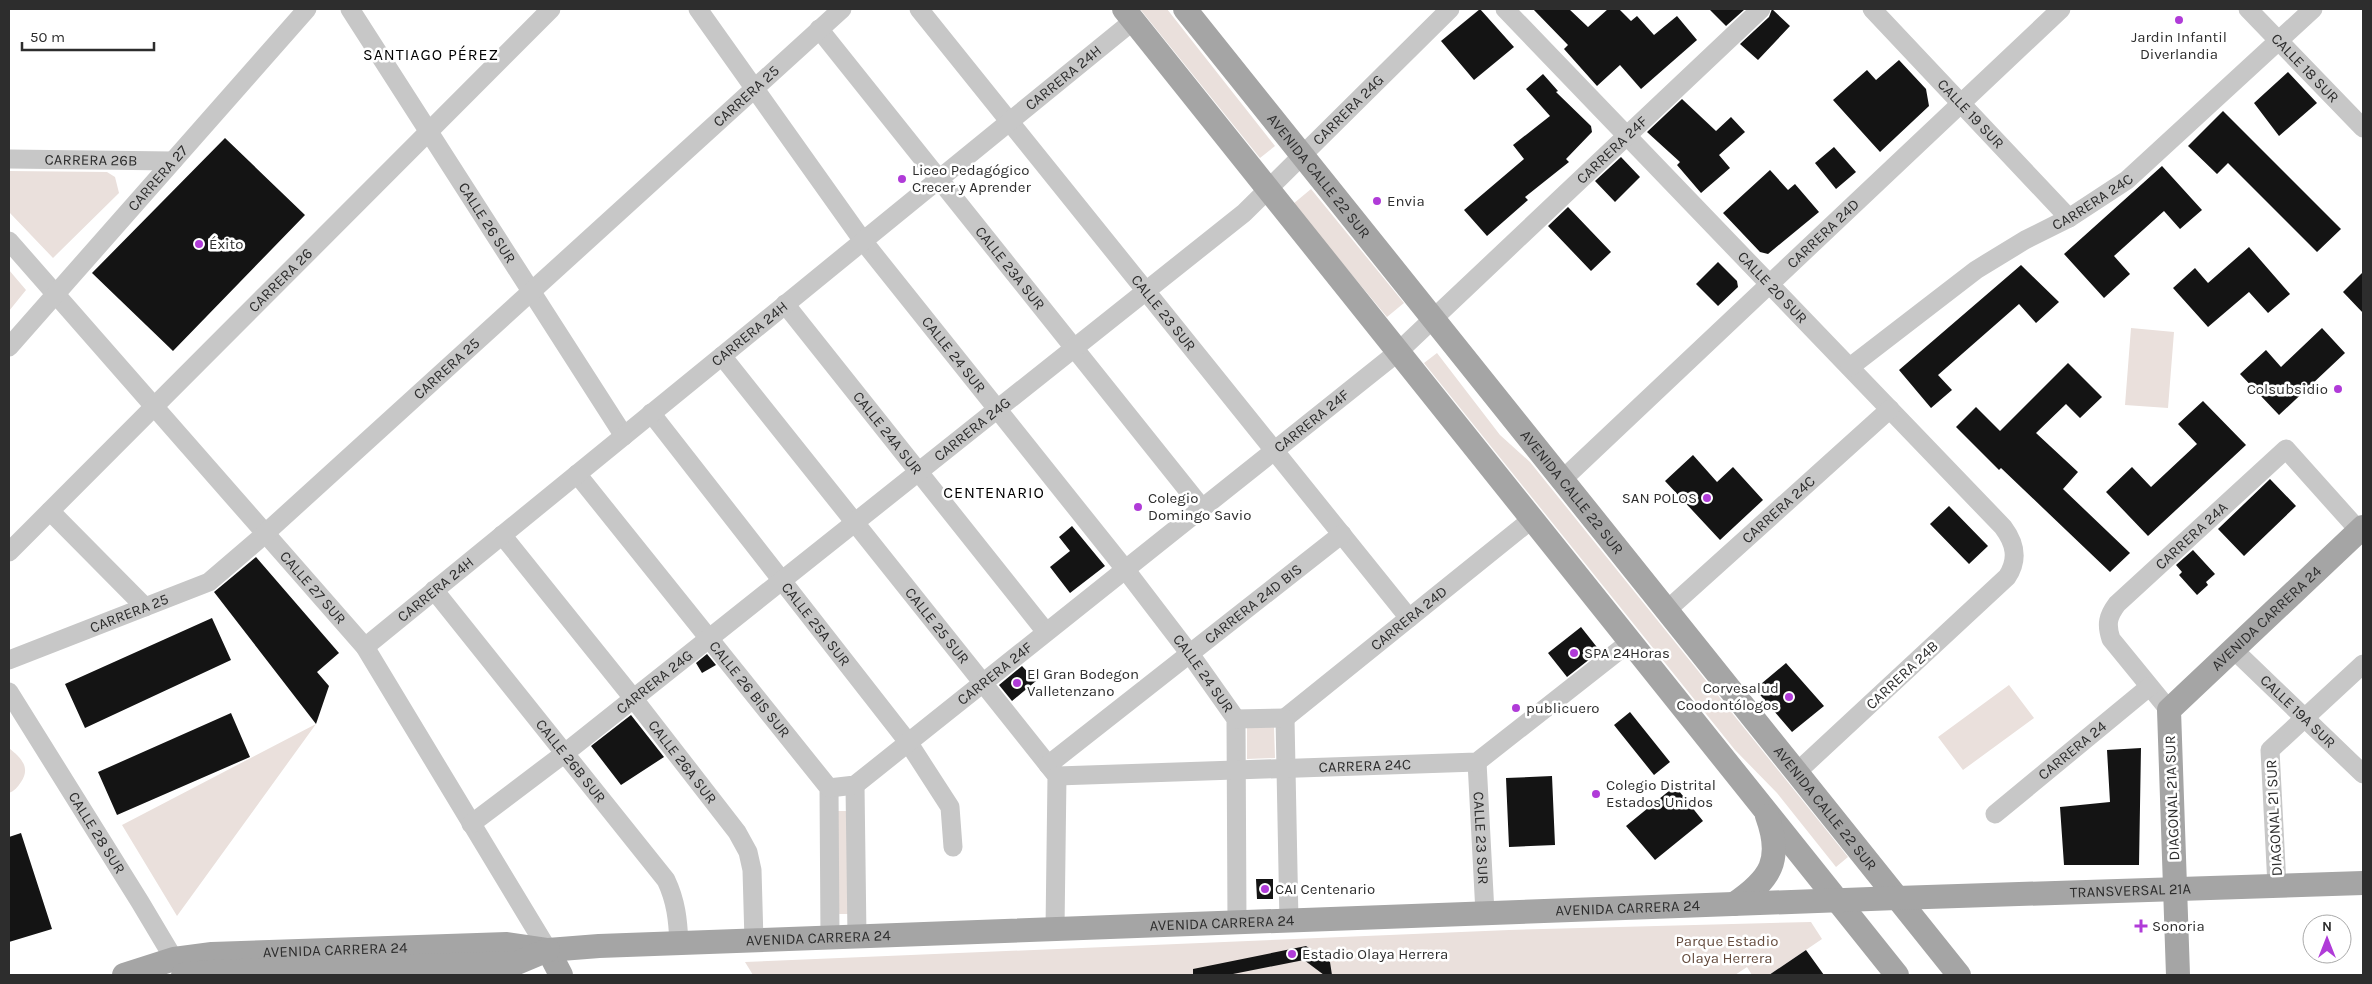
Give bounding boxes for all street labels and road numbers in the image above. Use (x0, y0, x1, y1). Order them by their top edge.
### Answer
street label: CALLE 18 SUR (2267, 29, 2343, 106)
street label: CARRERA 24H (1022, 41, 1105, 114)
street label: CARRERA 25 (709, 61, 783, 131)
street label: CARRERA 24G (1309, 71, 1387, 149)
street label: CALLE 19 SUR (1934, 75, 2008, 152)
street label: AVENIDA CALLE 22 SUR (1263, 110, 1374, 242)
street label: CARRERA 24F (1573, 112, 1651, 188)
street label: CARRERA 27 (124, 142, 192, 215)
street label: CARRERA 26B (45, 150, 137, 170)
street label: CARRERA 24C (2049, 170, 2137, 234)
street label: CALLE 26 SUR (455, 179, 520, 267)
street label: CARRERA 24D (1783, 195, 1863, 272)
street label: CALLE 23A SUR (971, 223, 1049, 313)
street label: CARRERA 26 (244, 244, 316, 316)
street label: CALLE 20 SUR (1734, 247, 1811, 327)
street label: CALLE 23 SUR (1127, 271, 1200, 355)
street label: CARRERA 24H (708, 297, 791, 370)
street label: CALLE 24 SUR (918, 313, 990, 396)
street label: CARRERA 25 (410, 334, 483, 403)
street label: CARRERA 24F (1270, 386, 1353, 456)
street label: CALLE 24A SUR (849, 388, 926, 478)
street label: CARRERA 24G (930, 393, 1014, 465)
street label: AVENIDA CALLE 22 SUR (1517, 426, 1627, 558)
street label: CARRERA 24C (1738, 472, 1819, 547)
street label: CARRERA 24A (2152, 498, 2232, 573)
street label: CALLE 27 SUR (276, 547, 350, 628)
street label: CARRERA 24H (394, 553, 477, 626)
street label: CARRERA 24D BIS (1201, 560, 1306, 648)
street label: AVENIDA CARRERA 24 (2208, 562, 2326, 674)
street label: CALLE 25A SUR (778, 579, 854, 670)
street label: CARRERA 24D (1367, 582, 1451, 654)
street label: CALLE 25 SUR (901, 584, 973, 668)
street label: CARRERA 25 (87, 590, 171, 637)
street label: CALLE 24 SUR (1169, 630, 1238, 716)
street label: CALLE 26 BIS SUR (706, 637, 794, 741)
street label: CARRERA 24B (1862, 637, 1942, 713)
street label: CARRERA 24F (954, 638, 1036, 709)
street label: CARRERA 24G (612, 646, 696, 718)
street label: CALLE 19A SUR (2256, 671, 2339, 752)
street label: CALLE 26B SUR (532, 716, 610, 806)
street label: CALLE 26A SUR (644, 716, 721, 807)
street label: CARRERA 24 (2034, 717, 2110, 784)
street label: DIAGONAL 21A SUR (2161, 735, 2183, 861)
street label: AVENIDA CALLE 22 SUR (1770, 742, 1881, 874)
street label: CARRERA 24C (1318, 755, 1411, 776)
street label: DIAGONAL 21 SUR (2262, 759, 2286, 877)
street label: CALLE 28 SUR (65, 788, 129, 877)
street label: CALLE 23 SUR (1470, 791, 1492, 885)
street label: TRANSVERSAL 21A (2069, 880, 2192, 901)
street label: AVENIDA CARRERA 24 (1555, 896, 1701, 920)
street label: AVENIDA CARRERA 24 (1149, 911, 1295, 935)
street label: AVENIDA CARRERA 24 (746, 926, 892, 950)
street label: AVENIDA CARRERA 24 (262, 938, 408, 961)

